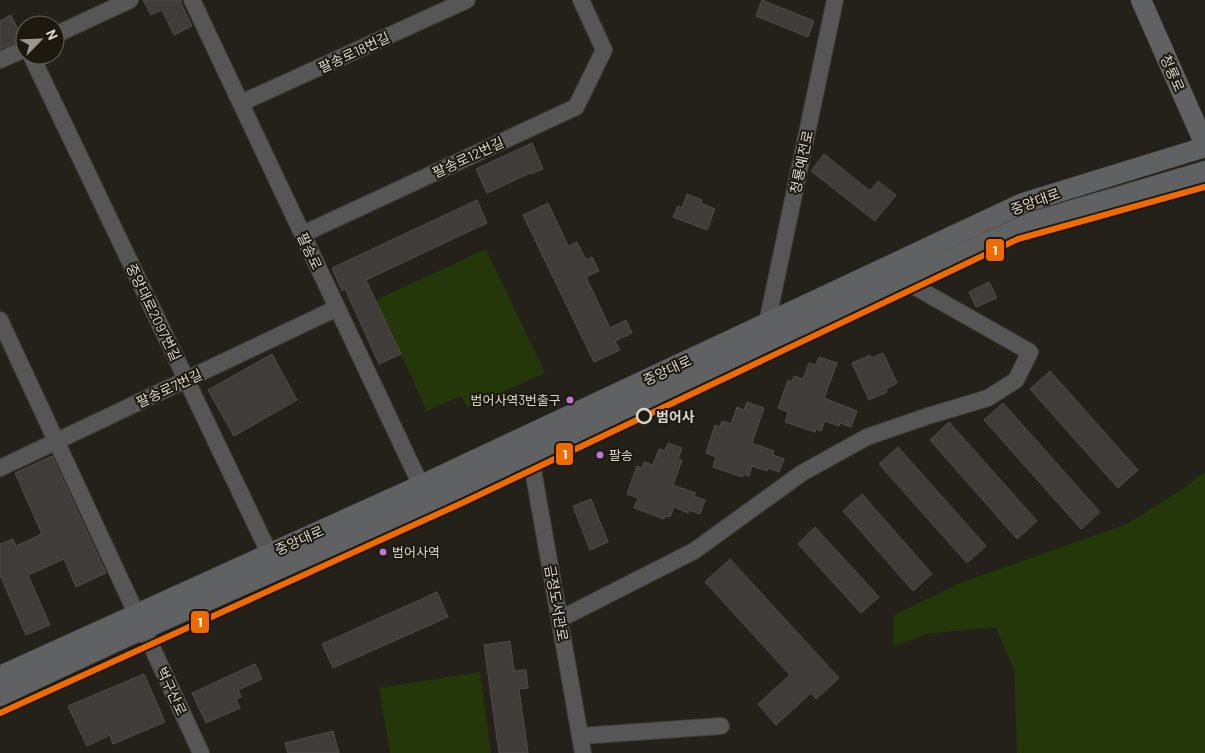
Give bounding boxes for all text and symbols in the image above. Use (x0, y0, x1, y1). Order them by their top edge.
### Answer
north arrow (15, 15, 65, 65)
text: N (43, 27, 62, 42)
street label: 팔송로18번길 (316, 28, 392, 76)
street label: 청룡로 (1157, 52, 1189, 94)
street label: 청룡예전로 (786, 129, 816, 195)
street label: 팔송로12번길 (430, 133, 506, 181)
street label: 중앙대로 (1008, 184, 1062, 218)
street label: 팔송로 (294, 230, 326, 272)
line badge: 1 (985, 238, 1005, 262)
text: 1 (993, 241, 998, 258)
street label: 중앙대로2097번길 (123, 260, 185, 364)
street label: 중앙대로 (640, 351, 694, 389)
street label: 팔송로7번길 (133, 365, 205, 411)
place label: 범어사역3번출구 (471, 392, 561, 408)
marker: 범어사역3번출구 (565, 395, 575, 405)
marker: 범어사 (636, 408, 652, 424)
place label: 범어사 (656, 408, 695, 425)
line badge: 1 (555, 442, 574, 466)
text: 1 (563, 445, 568, 462)
place label: 팔송 (609, 447, 633, 463)
marker: 팔송 (595, 450, 605, 460)
street label: 중앙대로 (272, 522, 326, 558)
place label: 범어사역 (392, 544, 440, 560)
marker: 범어사역 (378, 547, 388, 557)
street label: 금정도서관로 (542, 563, 572, 643)
line badge: 1 (190, 610, 210, 634)
text: 1 (198, 613, 203, 630)
street label: 벅구산로 (153, 664, 191, 718)

